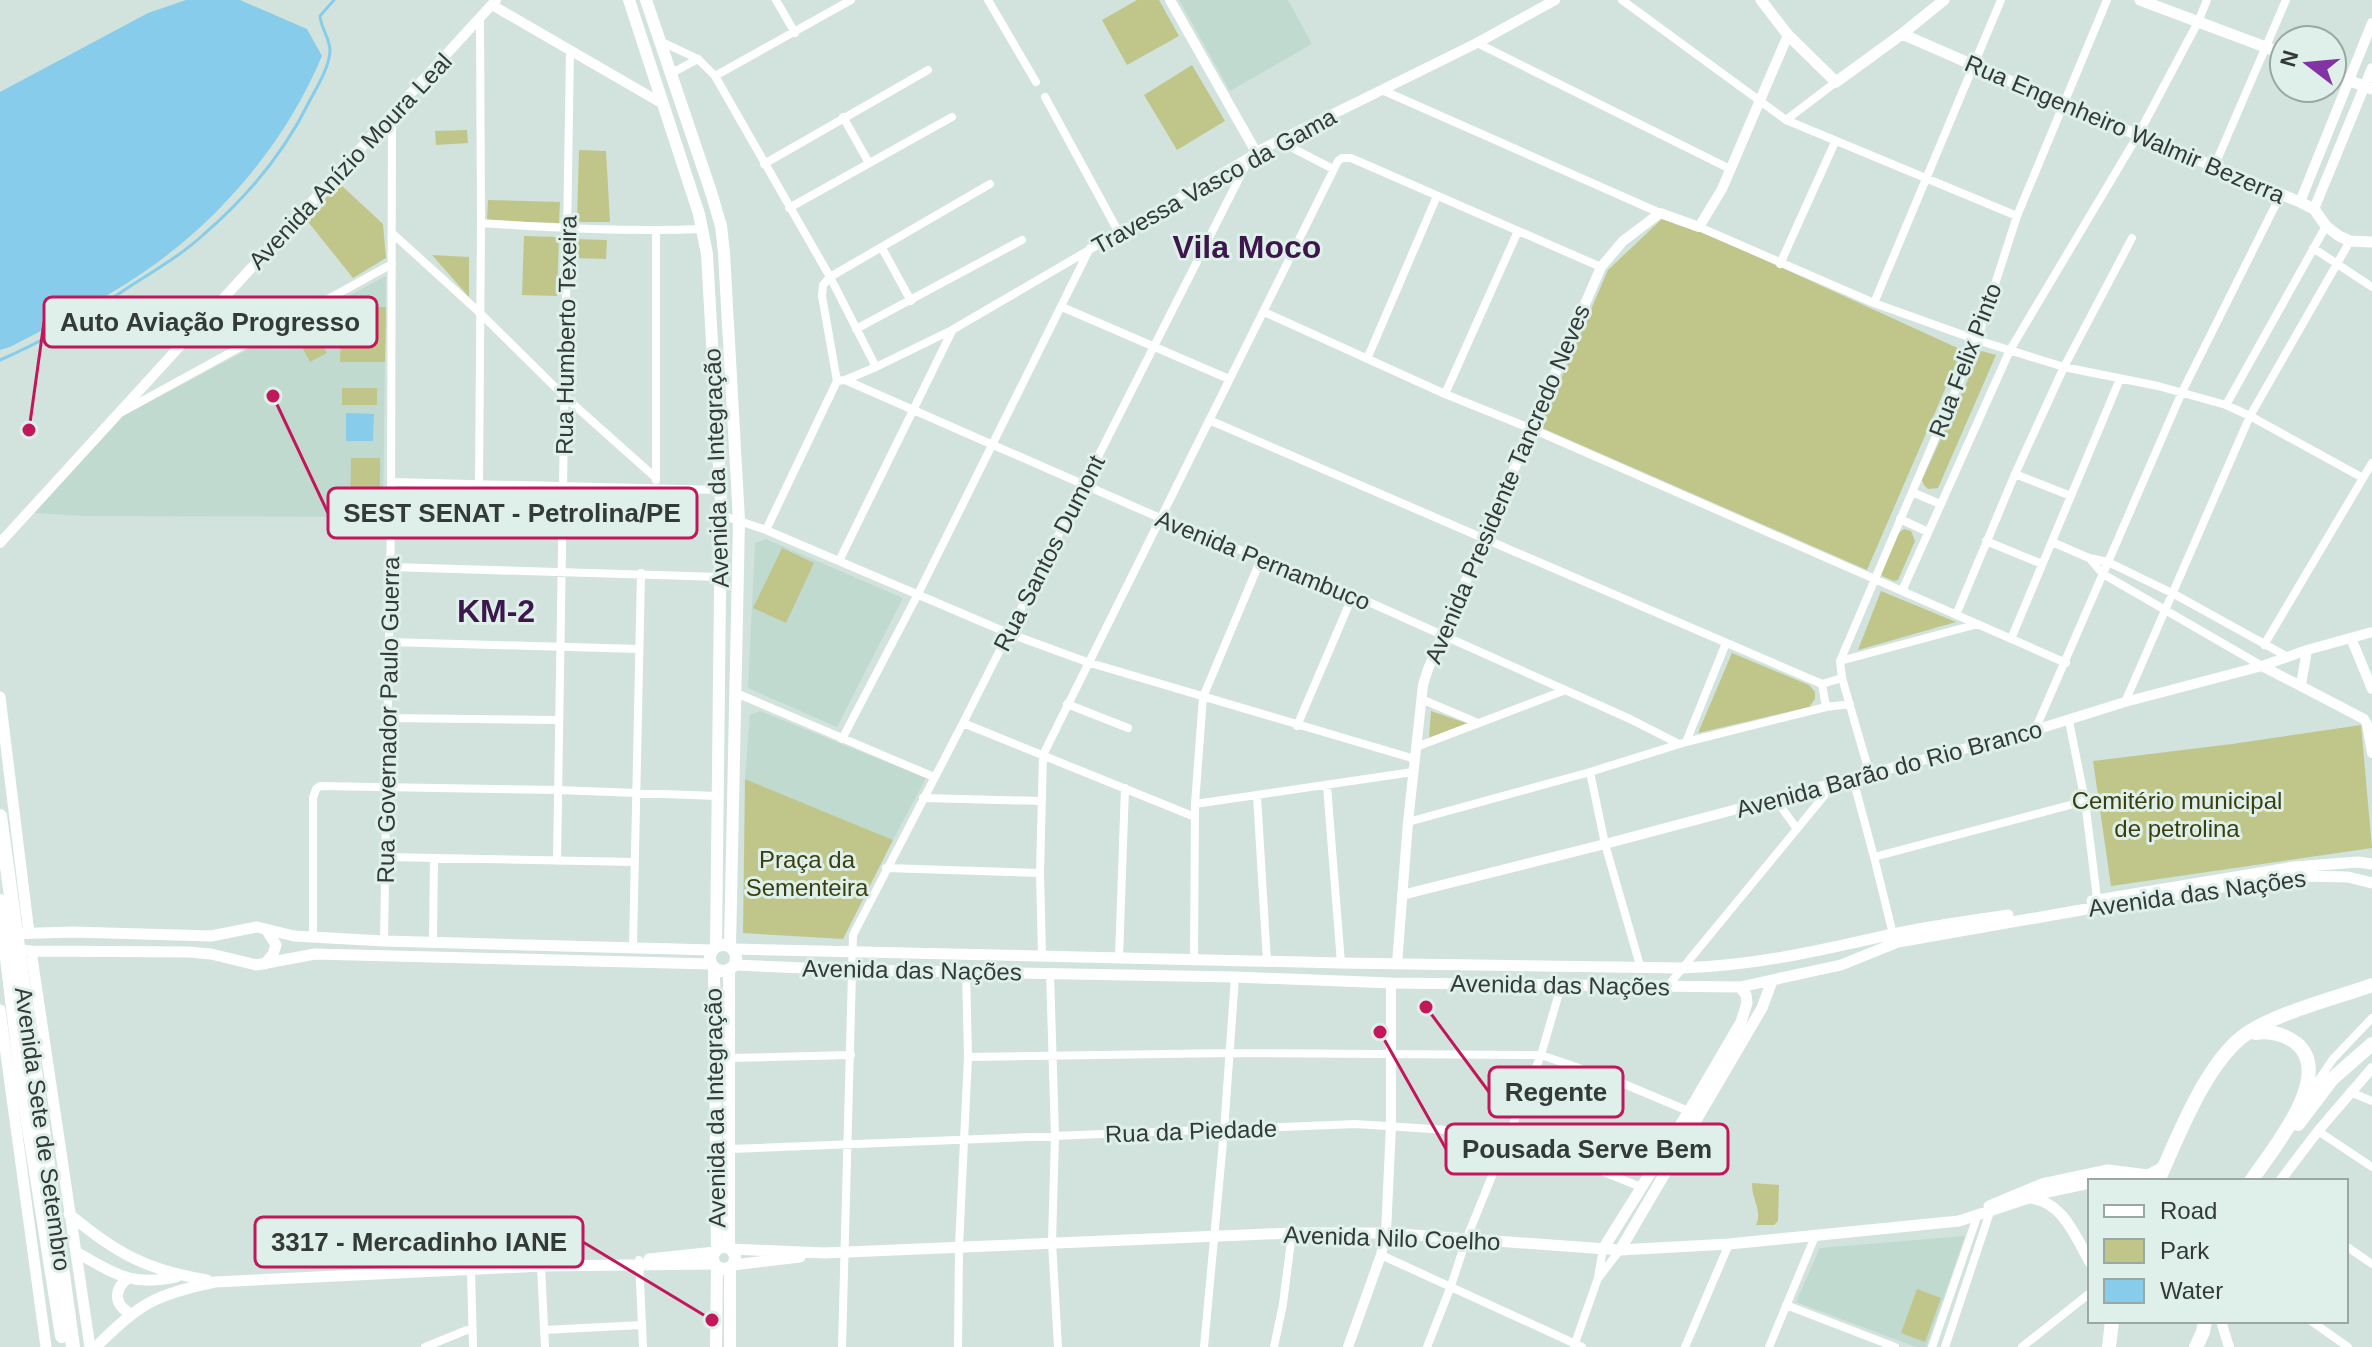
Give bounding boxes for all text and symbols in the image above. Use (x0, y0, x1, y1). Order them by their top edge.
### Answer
north arrow (2268, 24, 2348, 104)
street label: Avenida Anízio Moura Leal (243, 48, 457, 274)
text: N (2275, 48, 2303, 70)
street label: Rua Engenheiro Walmir Bezerra (1961, 49, 2289, 209)
street label: Travessa Vasco da Gama (1087, 102, 1341, 259)
street label: Rua Humberto Texeira (550, 214, 582, 455)
district label: Vila Moco (1173, 229, 1321, 265)
street label: Rua Felix Pinto (1923, 279, 2007, 441)
callout: Auto Aviação Progresso (44, 297, 377, 347)
street label: Avenida Presidente Tancredo Neves (1419, 300, 1595, 668)
text: Auto Aviação Progresso (60, 307, 360, 337)
street label: Avenida da Integração (698, 348, 734, 588)
street label: Rua Santos Dumont (988, 450, 1110, 655)
callout: SEST SENAT - Petrolina/PE (328, 488, 697, 538)
text: SEST SENAT - Petrolina/PE (343, 498, 681, 528)
street label: Avenida Pernambuco (1152, 505, 1374, 615)
street label: Rua Governador Paulo Guerra (372, 556, 404, 884)
district label: KM-2 (457, 593, 535, 629)
street label: Avenida Barão do Rio Branco (1733, 715, 2045, 823)
park label: Cemitério municipal de petrolina (2072, 787, 2282, 842)
park label: Praça da Sementeira (746, 846, 869, 901)
street label: Avenida das Nações (2086, 864, 2308, 922)
street label: Avenida das Nações (802, 955, 1022, 985)
street label: Avenida das Nações (1450, 970, 1670, 1000)
street label: Avenida Sete de Setembro (10, 985, 76, 1273)
street label: Avenida da Integração (699, 988, 731, 1228)
callout: Regente (1489, 1067, 1623, 1117)
text: Regente (1505, 1077, 1607, 1107)
street label: Rua da Piedade (1105, 1115, 1277, 1147)
callout: Pousada Serve Bem (1446, 1124, 1728, 1174)
text: Pousada Serve Bem (1462, 1134, 1712, 1164)
legend (2088, 1179, 2348, 1323)
text: Road (2160, 1197, 2217, 1224)
callout: 3317 - Mercadinho IANE (255, 1217, 583, 1267)
street label: Avenida Nilo Coelho (1283, 1221, 1501, 1255)
text: 3317 - Mercadinho IANE (271, 1227, 567, 1257)
text: Park (2160, 1237, 2210, 1264)
text: Water (2160, 1277, 2223, 1304)

